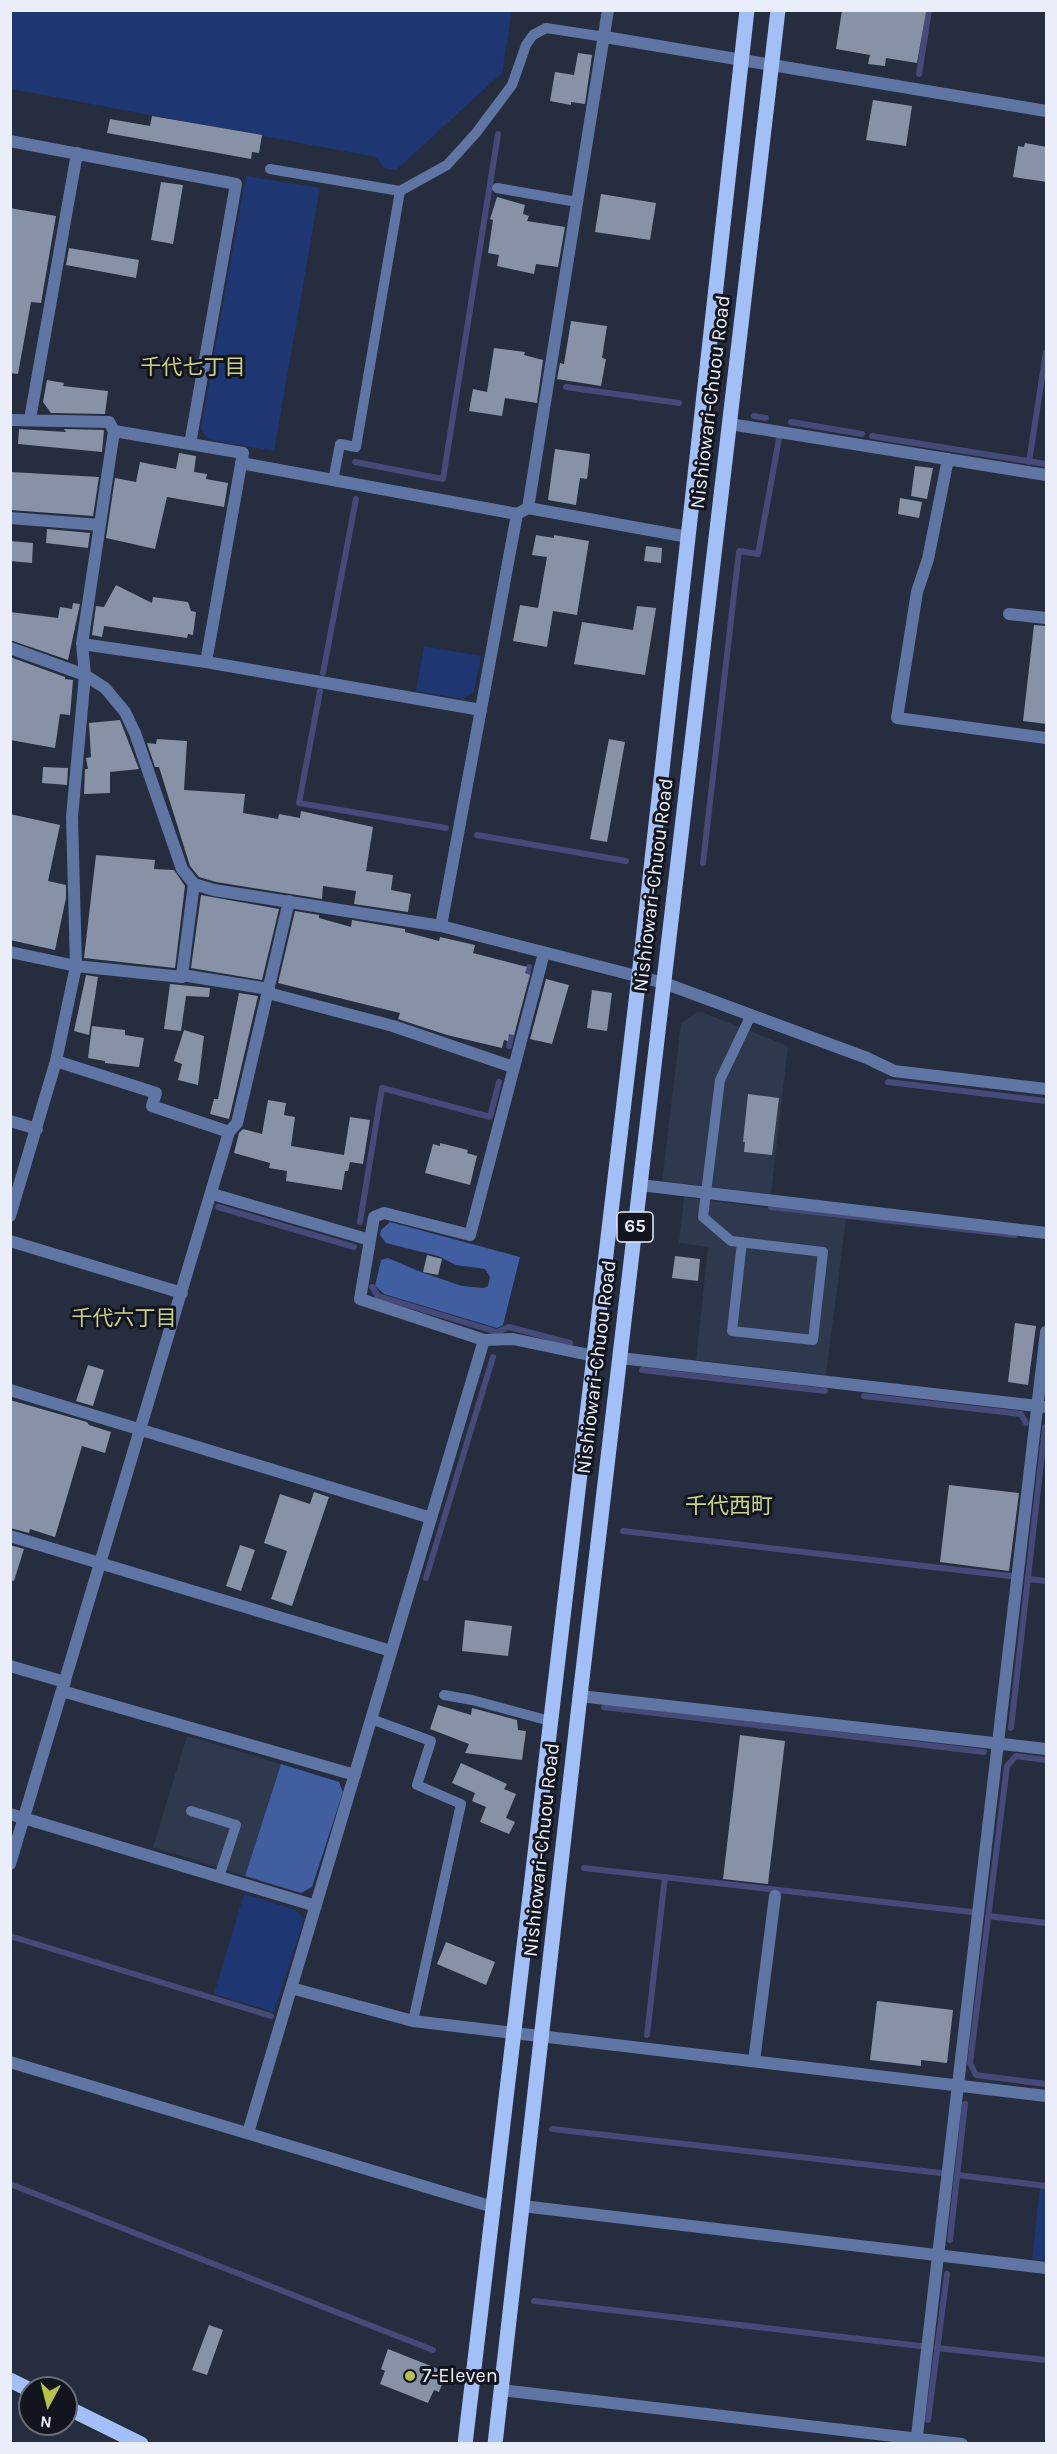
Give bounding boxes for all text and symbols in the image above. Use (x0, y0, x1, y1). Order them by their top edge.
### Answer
street label: Nishiowari-Chuou Road (686, 294, 736, 510)
district label: 千代七丁目 (141, 355, 245, 381)
street label: Nishiowari-Chuou Road (629, 777, 679, 993)
road number: 65 (617, 1212, 653, 1242)
street label: Nishiowari-Chuou Road (572, 1259, 622, 1475)
district label: 千代六丁目 (72, 1306, 176, 1332)
district label: 千代西町 (685, 1494, 773, 1520)
street label: Nishiowari-Chuou Road (519, 1742, 565, 1958)
place label: 7-Eleven (422, 2364, 498, 2388)
marker: 7-Eleven (403, 2369, 417, 2383)
north arrow (18, 2376, 78, 2436)
text: N (39, 2412, 53, 2433)

